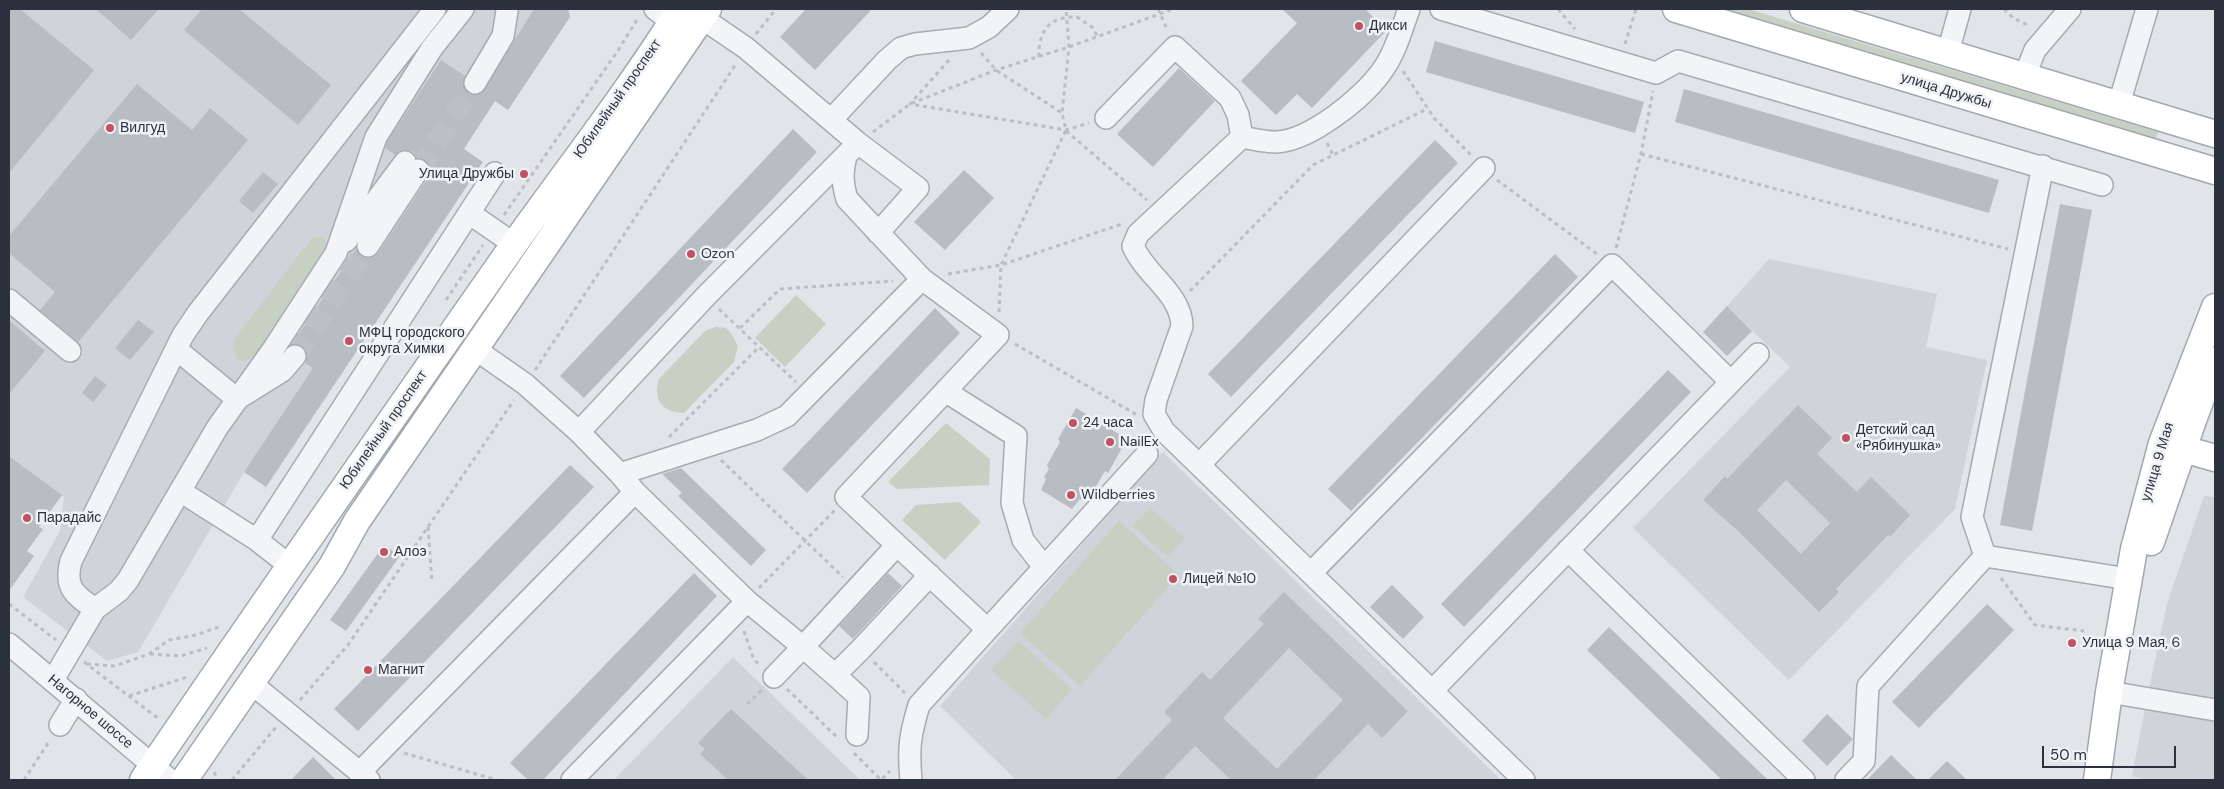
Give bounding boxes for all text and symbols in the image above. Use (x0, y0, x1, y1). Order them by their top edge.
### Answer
place label: Дикси (1369, 18, 1407, 34)
marker: Дикси (1353, 20, 1365, 32)
street label: Юбилейный проспект (571, 36, 665, 162)
street label: улица Дружбы (1899, 69, 1993, 113)
place label: Вилгуд (120, 120, 165, 136)
marker: Вилгуд (104, 122, 116, 134)
place label: Улица Дружбы (419, 166, 514, 182)
marker: Улица Дружбы (518, 168, 530, 180)
place label: Ozon (701, 246, 735, 262)
marker: Ozon (685, 248, 697, 260)
place label: МФЦ городского округа Химки (359, 325, 465, 358)
marker: МФЦ городского округа Химки (343, 335, 355, 347)
street label: Юбилейный проспект (337, 367, 431, 493)
place label: 24 часа (1083, 415, 1133, 431)
marker: 24 часа (1067, 417, 1079, 429)
street label: улица 9 Мая (2138, 420, 2178, 504)
place label: Детский сад «Рябинушка» (1856, 422, 1941, 454)
marker: Детский сад «Рябинушка» (1840, 432, 1852, 444)
place label: NailEx (1120, 434, 1159, 450)
marker: NailEx (1104, 436, 1116, 448)
place label: Wildberries (1081, 487, 1155, 503)
marker: Wildberries (1065, 489, 1077, 501)
place label: Парадайс (37, 510, 101, 526)
marker: Парадайс (21, 512, 33, 524)
place label: Алоэ (394, 544, 427, 560)
marker: Алоэ (378, 546, 390, 558)
place label: Лицей №10 (1183, 571, 1256, 587)
marker: Лицей №10 (1167, 573, 1179, 585)
place label: Улица 9 Мая, 6 (2082, 635, 2180, 651)
marker: Улица 9 Мая, 6 (2066, 637, 2078, 649)
place label: Магнит (378, 662, 425, 678)
marker: Магнит (362, 664, 374, 676)
street label: Нагорное шоссе (44, 671, 136, 753)
scale bar (2044, 736, 2178, 768)
text: 50 m (2050, 745, 2087, 765)

